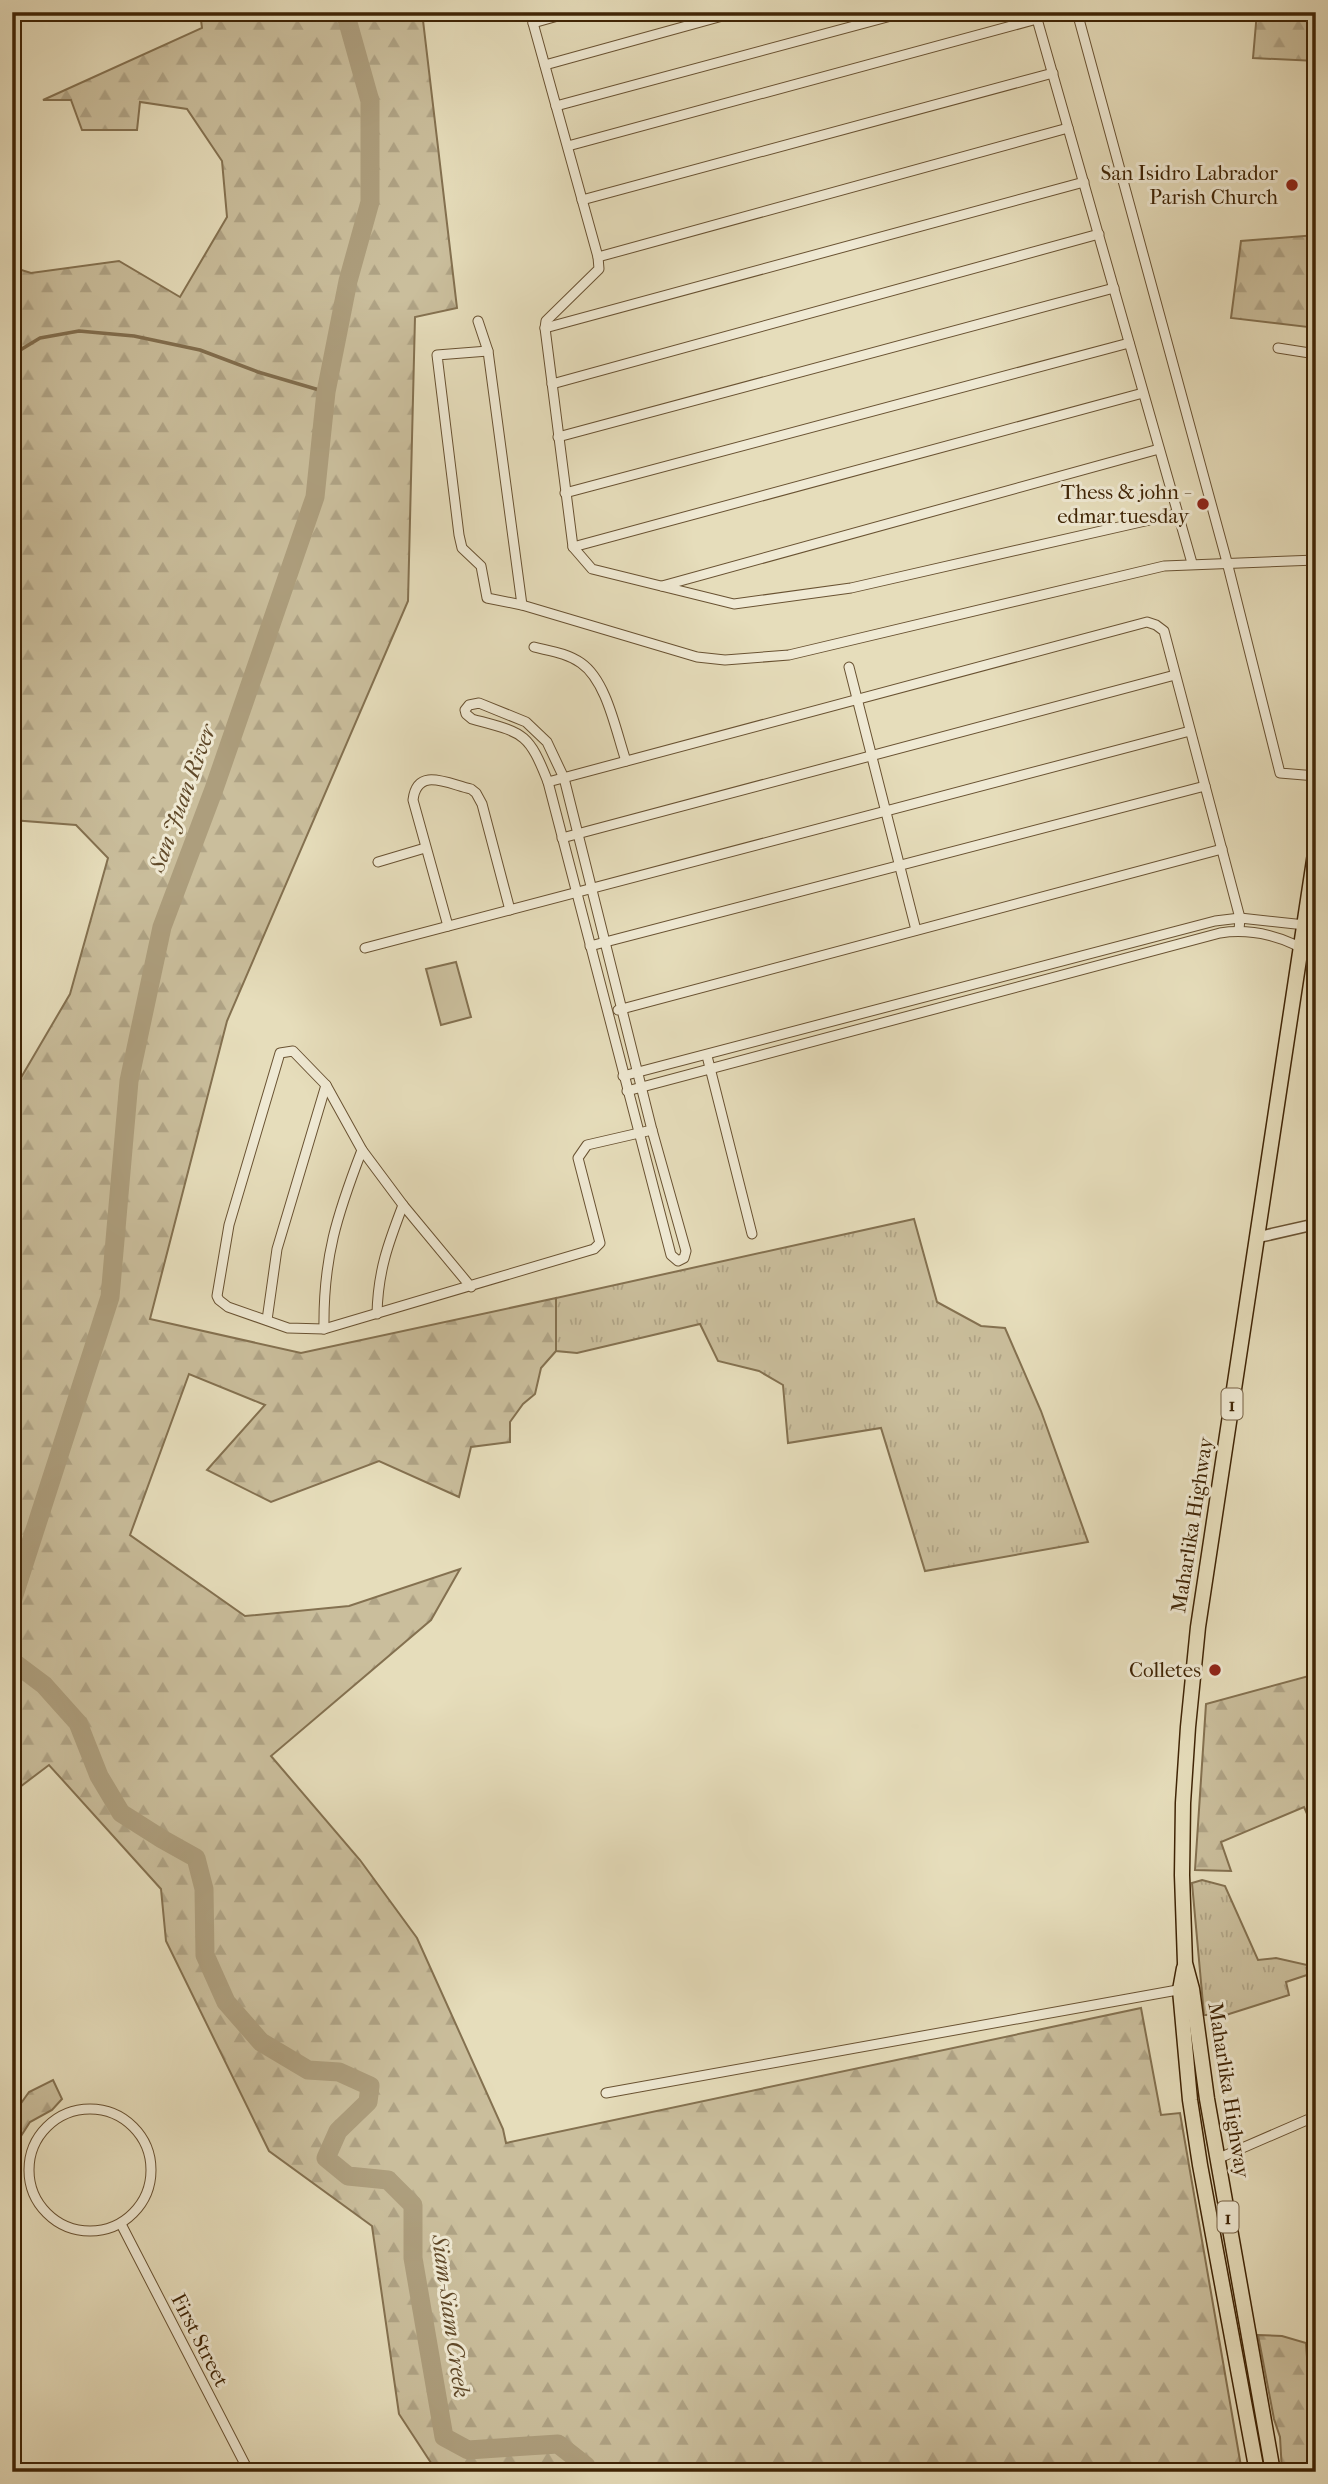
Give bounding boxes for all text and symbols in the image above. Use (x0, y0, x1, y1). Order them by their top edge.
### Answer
place label: San Isidro Labrador Parish Church (1101, 161, 1278, 209)
marker: San Isidro Labrador Parish Church (1284, 177, 1300, 193)
place label: Thess & john - edmar tuesday (1057, 480, 1192, 528)
marker: Thess & john - edmar tuesday (1195, 496, 1211, 512)
water label: San Juan River (143, 719, 222, 876)
road number: 1 (1222, 1388, 1242, 1420)
street label: Maharlika Highway (1166, 1435, 1218, 1615)
place label: Colletes (1129, 1658, 1201, 1682)
marker: Colletes (1207, 1662, 1223, 1678)
street label: Maharlika Highway (1203, 2000, 1255, 2180)
road number: 1 (1218, 2202, 1238, 2232)
water label: Siam-Siam Creek (426, 2232, 475, 2399)
street label: First Street (166, 2289, 234, 2391)

